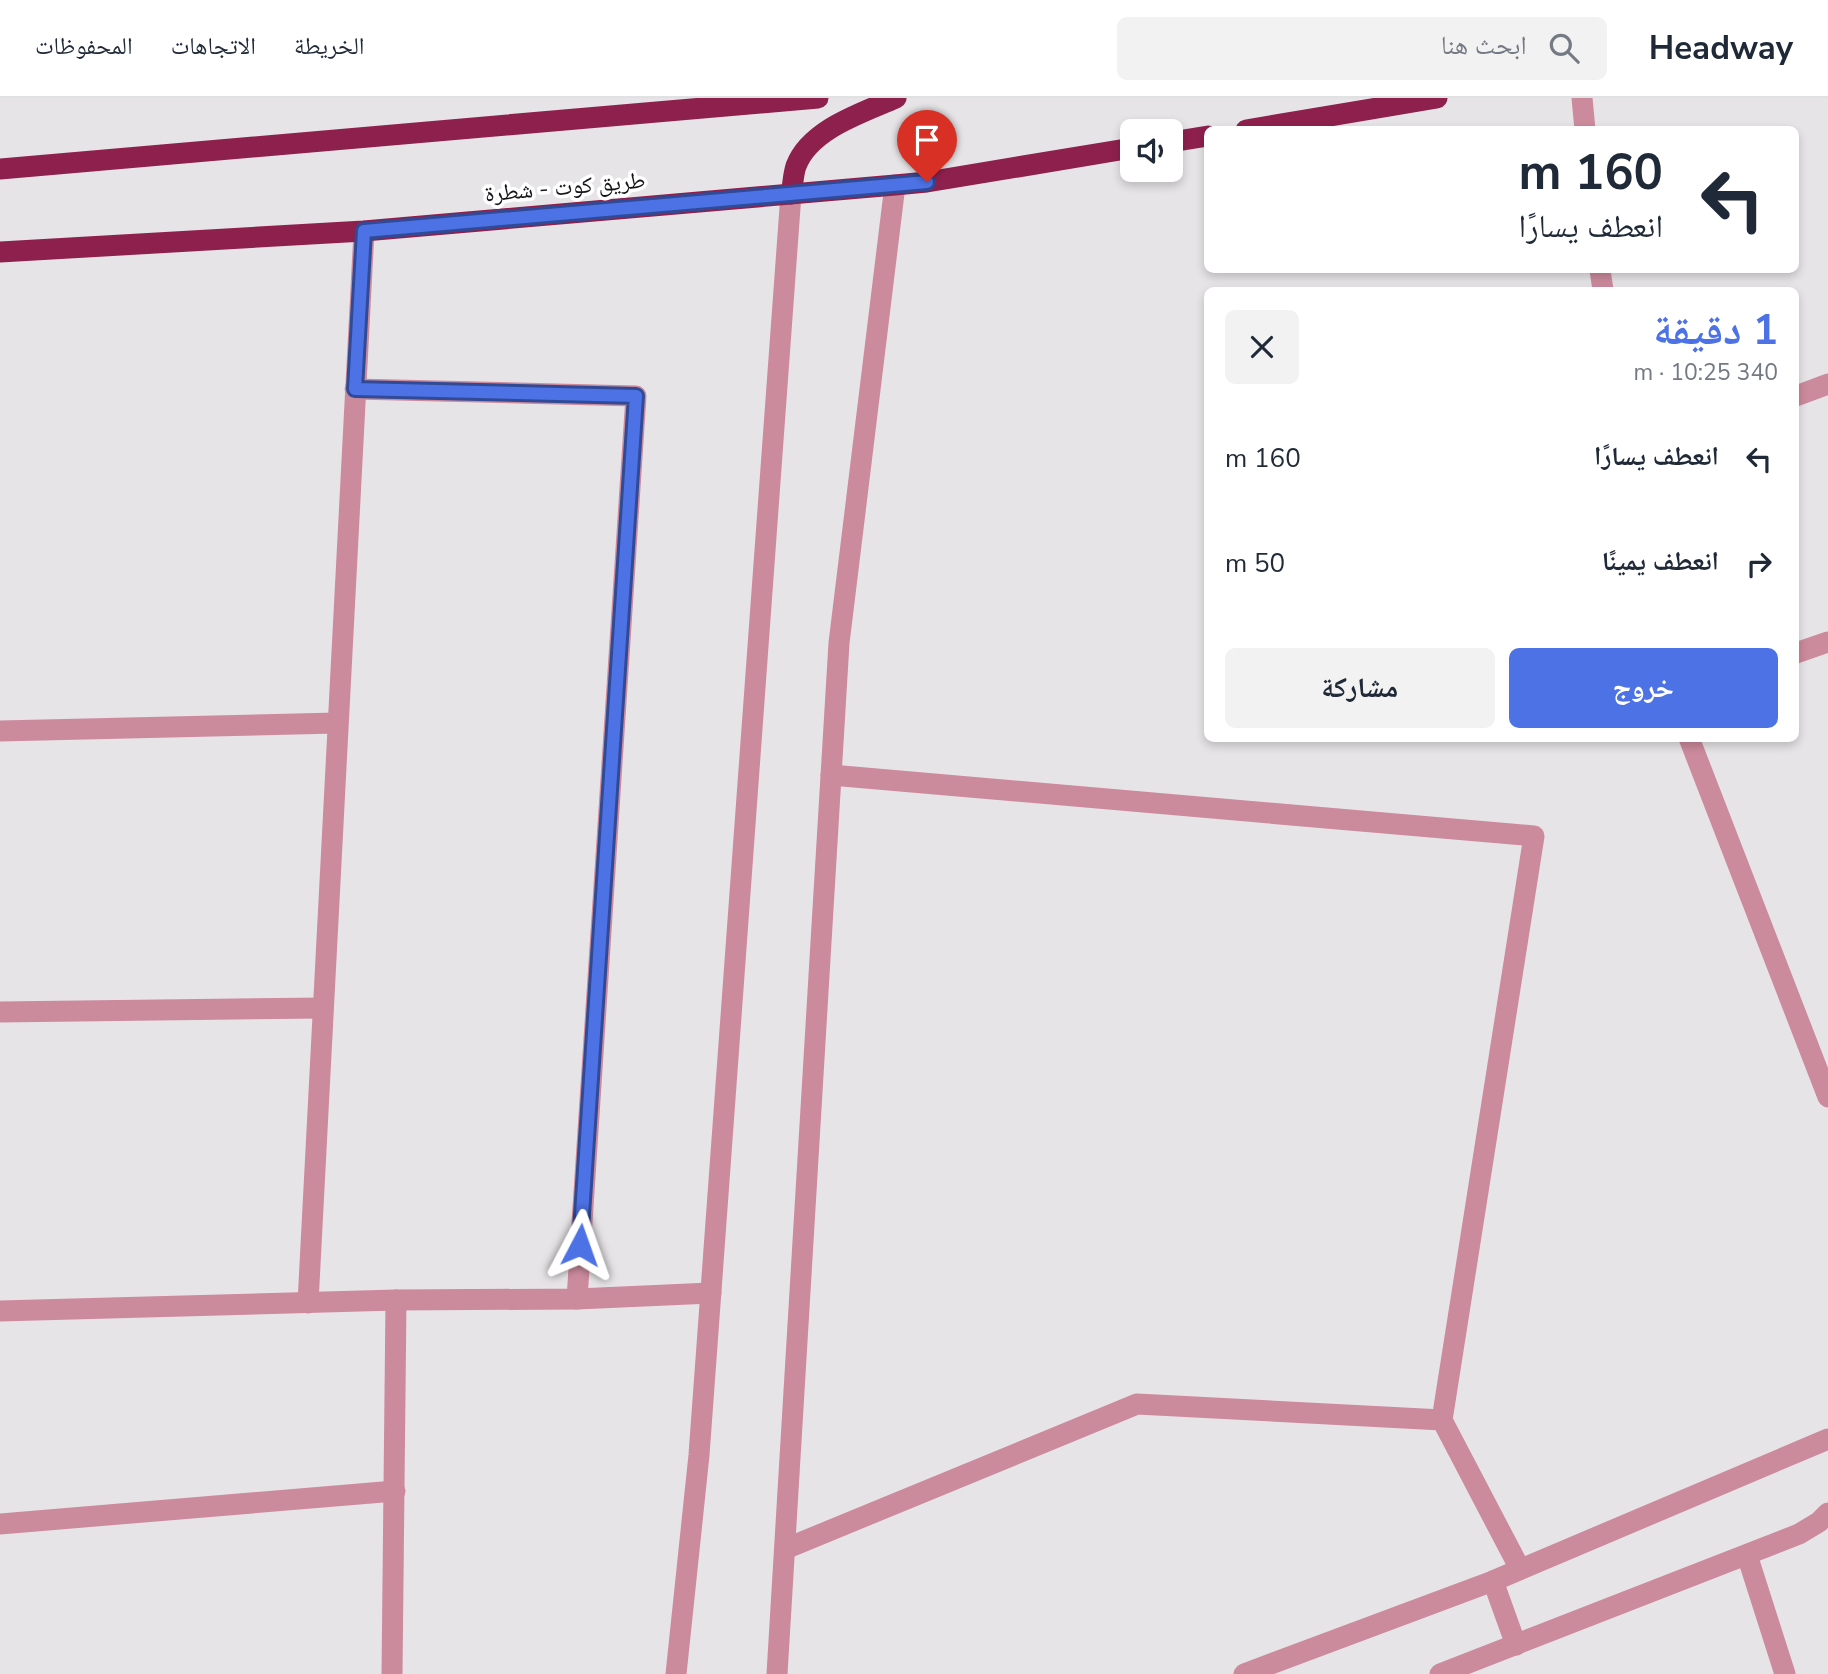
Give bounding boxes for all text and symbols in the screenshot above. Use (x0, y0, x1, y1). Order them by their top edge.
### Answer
search box (1117, 17, 1607, 80)
text: Headway (1649, 26, 1793, 71)
text: ابحث هنا (1441, 28, 1527, 63)
icon: search (1545, 29, 1583, 67)
text: المحفوظات (35, 30, 133, 62)
text: الاتجاهات (171, 30, 256, 62)
text: الخريطة (294, 30, 365, 62)
pin (897, 110, 957, 182)
map controls (1120, 119, 1183, 182)
button: sound (1120, 119, 1183, 182)
icon: arrive (908, 121, 946, 159)
text: 160 m (1519, 139, 1663, 206)
icon: left (1687, 154, 1778, 245)
street label: طريق كوت - شطرة (483, 165, 647, 209)
text: انعطف يسارًا (1519, 205, 1663, 248)
text: 1 دقيقة (1653, 302, 1778, 359)
button: close (1225, 310, 1299, 384)
text: 340 m · 10:25 (1633, 357, 1778, 388)
text: انعطف يسارًا (1594, 439, 1719, 474)
icon: left (1740, 440, 1778, 478)
text: 160 m (1225, 441, 1301, 476)
text: انعطف يمينًا (1602, 544, 1719, 579)
icon: right (1740, 545, 1778, 583)
text: 50 m (1225, 546, 1285, 581)
button: مشاركة (1225, 648, 1495, 728)
button: خروج (1509, 648, 1778, 728)
position arrow (543, 1208, 617, 1282)

